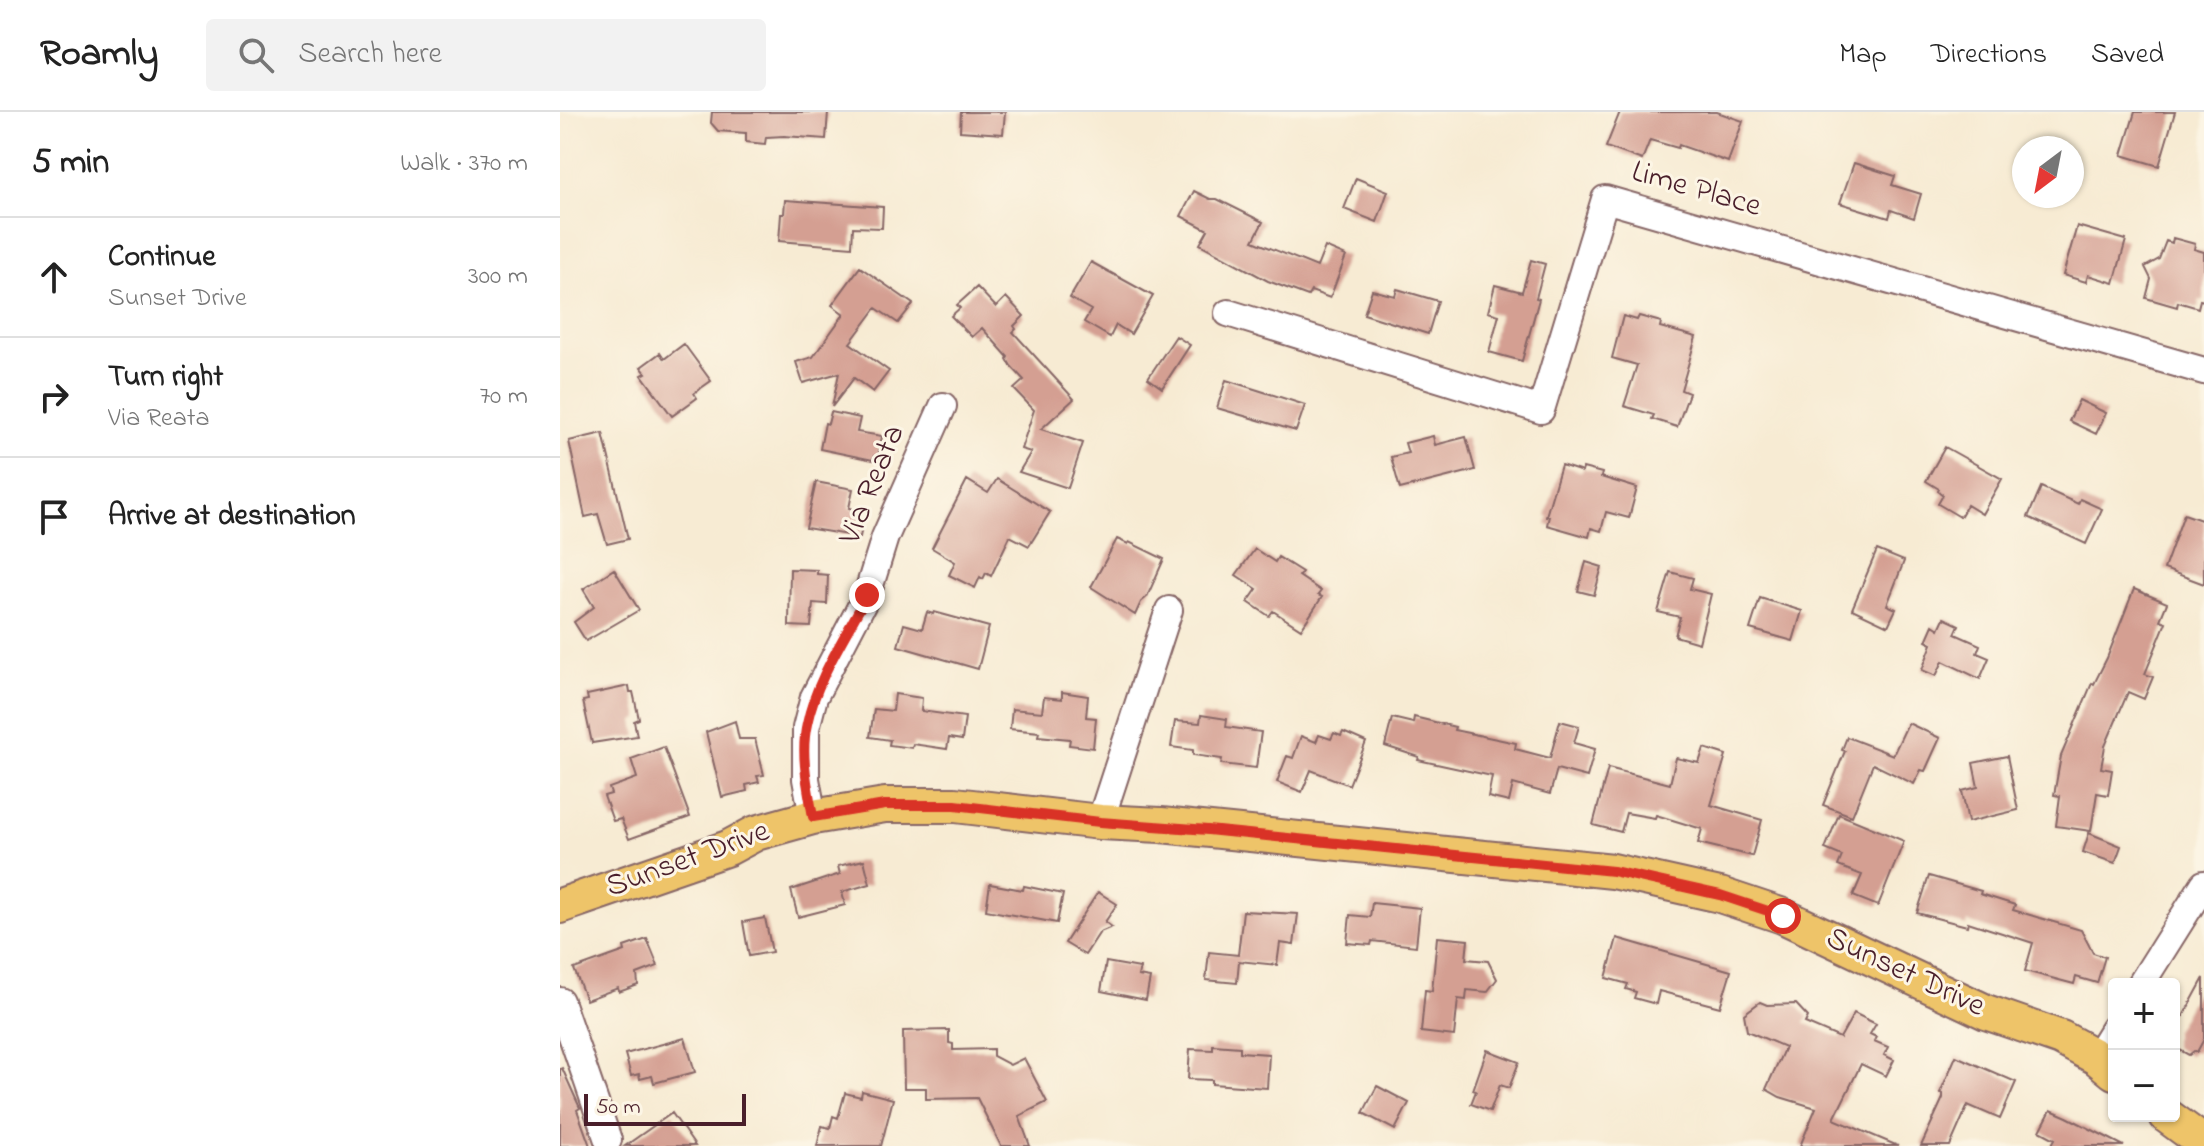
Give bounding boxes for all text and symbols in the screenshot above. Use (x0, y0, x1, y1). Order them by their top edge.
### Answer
search box (206, 19, 766, 91)
text: Roamly (40, 27, 158, 83)
icon: search (234, 33, 278, 77)
text: Search here (298, 33, 442, 77)
text: Map (1839, 35, 1887, 76)
text: Directions (1931, 35, 2047, 76)
text: Saved (2091, 35, 2164, 76)
north arrow (2012, 136, 2084, 208)
text: 5 min (32, 139, 109, 189)
text: Walk · 370 m (400, 145, 528, 183)
street label: Lime Place (1626, 149, 1767, 231)
text: Continue (108, 236, 216, 280)
icon: ahead (32, 255, 76, 299)
text: 300 m (468, 258, 528, 296)
text: Sunset Drive (108, 280, 247, 318)
text: Turn right (108, 356, 223, 400)
icon: right (32, 375, 76, 419)
text: 70 m (479, 378, 528, 416)
text: Via Reata (108, 400, 210, 438)
street label: Via Reata (827, 418, 918, 553)
icon: arrive (32, 495, 76, 539)
text: Arrive at destination (108, 495, 356, 539)
route end (849, 577, 885, 613)
street label: Sunset Drive (600, 808, 777, 911)
route start (1765, 898, 1801, 934)
street label: Sunset Drive (1818, 916, 1993, 1031)
map controls (2108, 978, 2180, 1122)
button: + (2108, 978, 2180, 1050)
button: − (2108, 1050, 2180, 1122)
scale bar (584, 1090, 746, 1126)
text: 50 m (596, 1092, 641, 1124)

